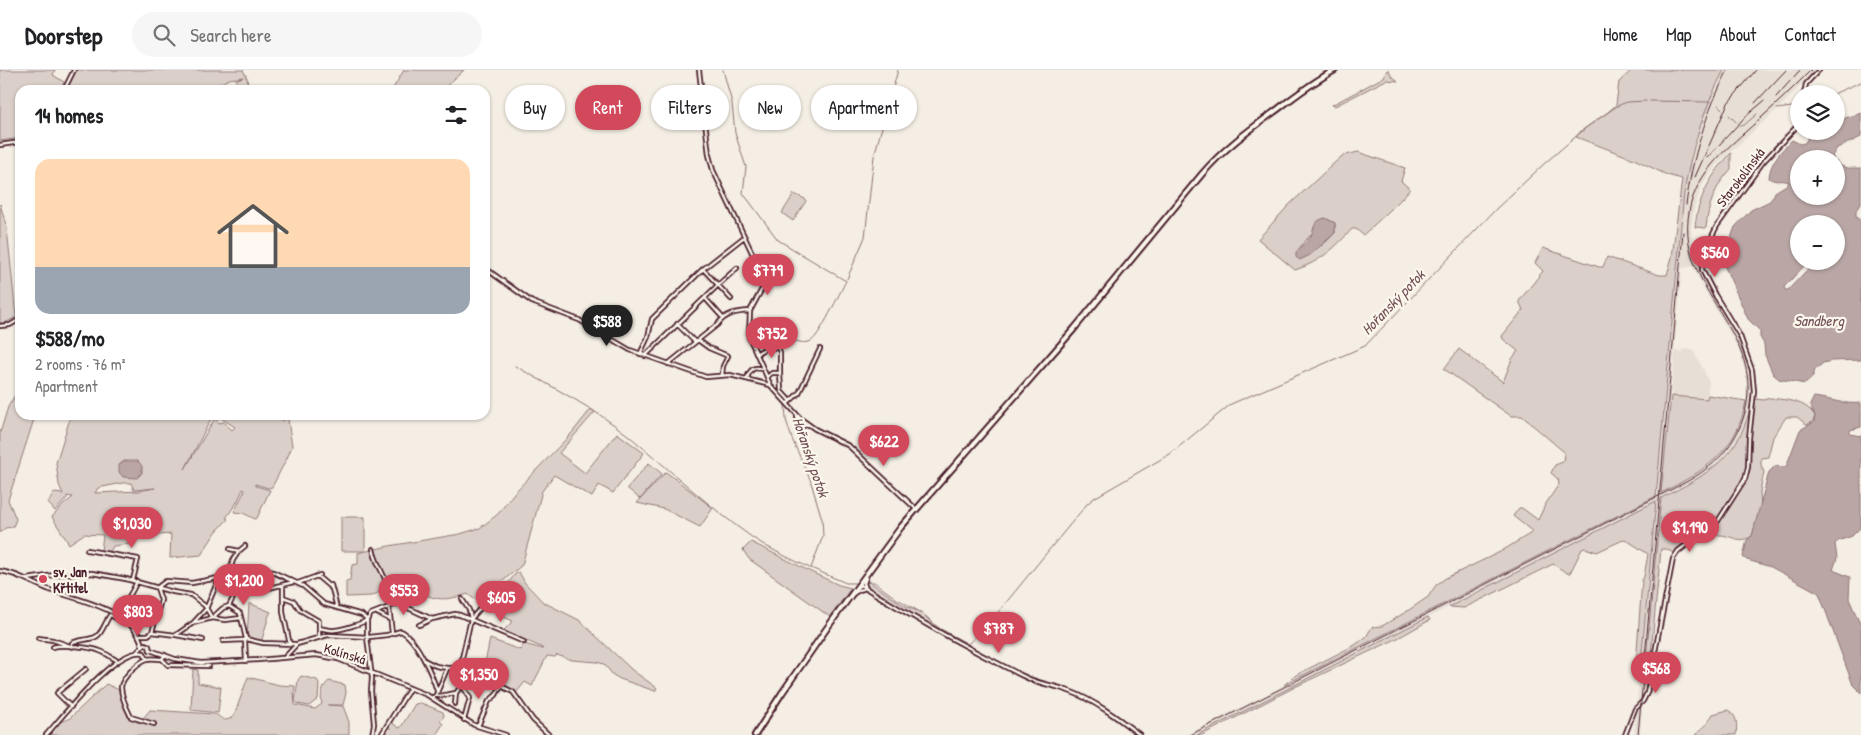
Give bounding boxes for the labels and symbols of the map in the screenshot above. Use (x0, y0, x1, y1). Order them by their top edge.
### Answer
street label: Starokolínská (1712, 143, 1769, 210)
pin: $560 (1685, 236, 1745, 278)
pin: $779 (738, 254, 798, 296)
water label: Hořanský potok (1357, 264, 1431, 339)
pin: $588 (577, 304, 637, 347)
water label: Sandberg (1794, 310, 1845, 331)
pin: $752 (742, 316, 802, 359)
water label: Hořanský potok (788, 414, 835, 501)
pin: $622 (854, 424, 914, 467)
pin: $1,030 (91, 506, 173, 549)
pin: $1,190 (1649, 510, 1731, 553)
place label: sv. Jan Křtitel (53, 562, 88, 597)
pin: $1,200 (203, 564, 285, 606)
marker: sv. Jan Křtitel (37, 573, 49, 585)
pin: $553 (374, 574, 434, 616)
pin: $605 (471, 580, 531, 623)
pin: $803 (108, 594, 168, 637)
pin: $787 (969, 612, 1029, 654)
street label: Kolínská (322, 638, 369, 668)
pin: $568 (1626, 652, 1686, 694)
pin: $1,350 (438, 658, 520, 700)

